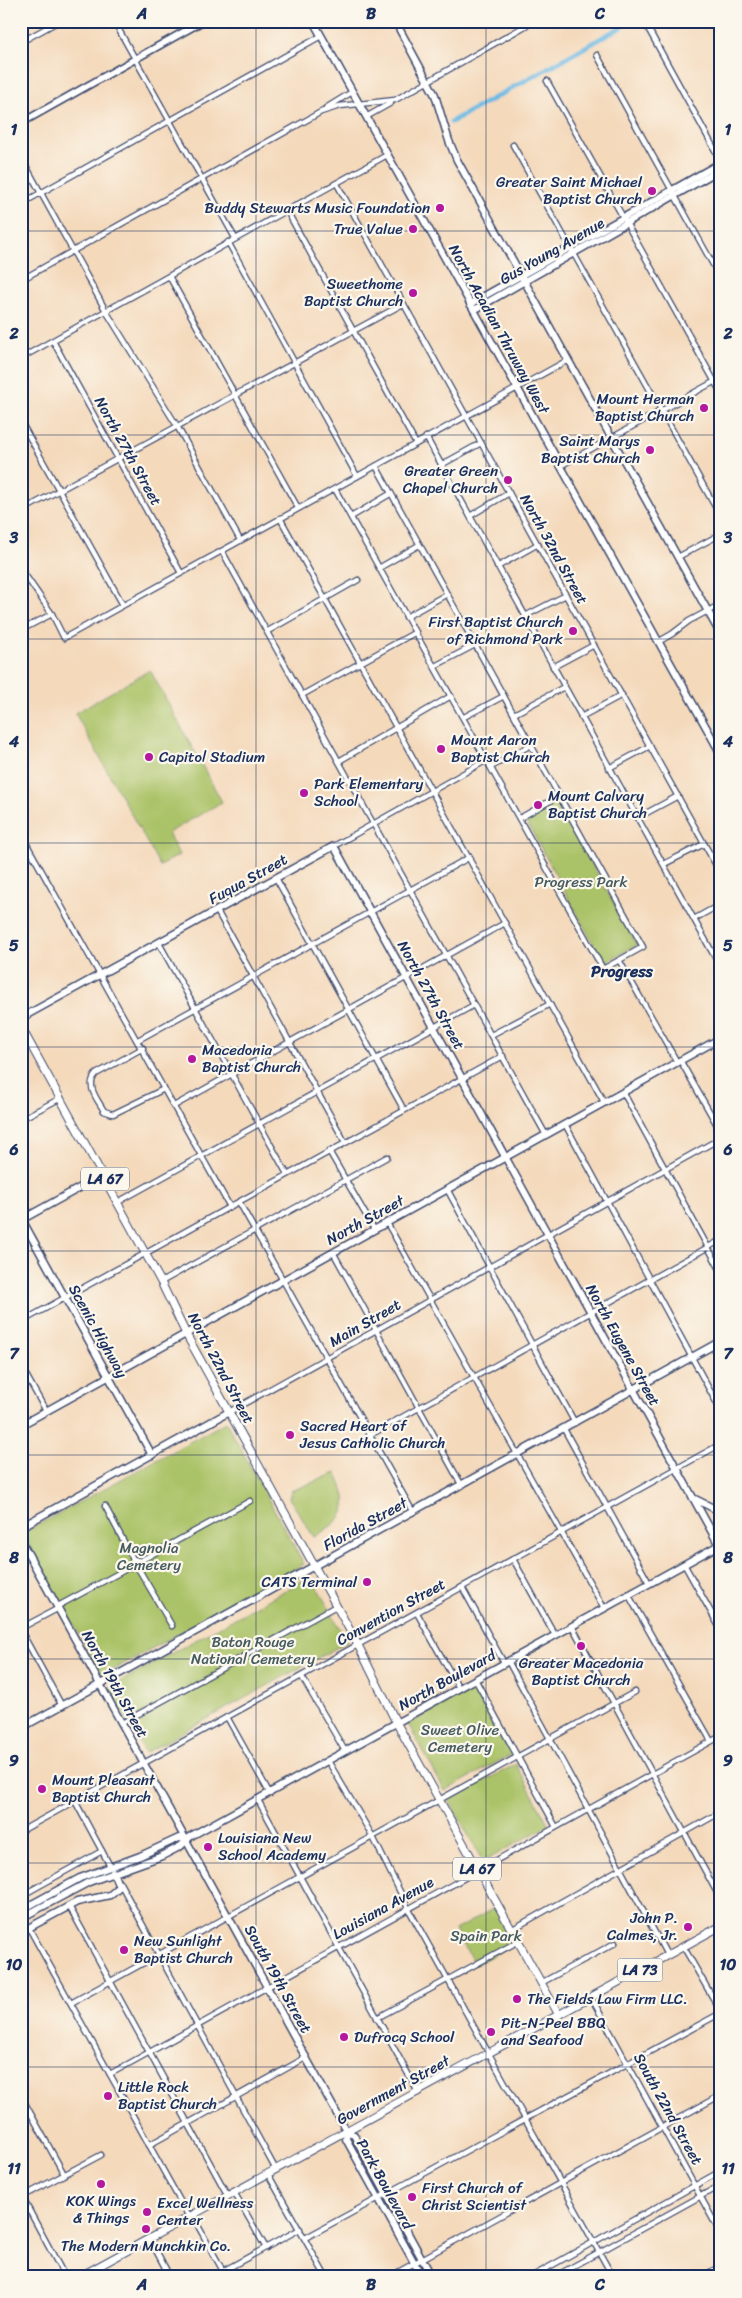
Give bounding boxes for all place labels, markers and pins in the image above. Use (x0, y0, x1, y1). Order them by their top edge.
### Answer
place label: Greater Saint Michael Baptist Church (496, 169, 643, 212)
marker: Greater Saint Michael Baptist Church (646, 185, 658, 197)
place label: Buddy Stewarts Music Foundation (205, 195, 430, 221)
marker: Buddy Stewarts Music Foundation (434, 202, 446, 214)
place label: True Value (334, 216, 403, 242)
marker: True Value (407, 223, 419, 235)
place label: Sweethome Baptist Church (304, 271, 403, 314)
marker: Sweethome Baptist Church (407, 287, 419, 299)
place label: Mount Herman Baptist Church (595, 386, 694, 429)
marker: Mount Herman Baptist Church (698, 402, 710, 414)
place label: Saint Marys Baptist Church (541, 428, 640, 471)
marker: Saint Marys Baptist Church (644, 444, 656, 456)
place label: Greater Green Chapel Church (403, 458, 498, 501)
marker: Greater Green Chapel Church (502, 474, 514, 486)
place label: First Baptist Church of Richmond Park (429, 609, 563, 652)
marker: First Baptist Church of Richmond Park (567, 625, 579, 637)
place label: Mount Aaron Baptist Church (451, 727, 550, 770)
marker: Mount Aaron Baptist Church (435, 743, 447, 755)
place label: Capitol Stadium (159, 744, 265, 770)
marker: Capitol Stadium (143, 751, 155, 763)
place label: Park Elementary School (314, 771, 424, 814)
place label: Mount Calvary Baptist Church (548, 783, 647, 826)
marker: Park Elementary School (298, 787, 310, 799)
marker: Mount Calvary Baptist Church (532, 799, 544, 811)
place label: Macedonia Baptist Church (202, 1037, 301, 1080)
marker: Macedonia Baptist Church (186, 1053, 198, 1065)
place label: Sacred Heart of Jesus Catholic Church (299, 1413, 446, 1456)
marker: Sacred Heart of Jesus Catholic Church (284, 1429, 296, 1441)
place label: CATS Terminal (261, 1569, 358, 1595)
marker: CATS Terminal (361, 1576, 373, 1588)
marker: Greater Macedonia Baptist Church (575, 1640, 587, 1652)
place label: Greater Macedonia Baptist Church (519, 1650, 644, 1693)
place label: Mount Pleasant Baptist Church (52, 1767, 156, 1810)
marker: Mount Pleasant Baptist Church (36, 1783, 48, 1795)
place label: Louisiana New School Academy (218, 1825, 326, 1868)
marker: Louisiana New School Academy (202, 1841, 214, 1853)
place label: John P. Calmes, Jr. (607, 1905, 678, 1948)
marker: John P. Calmes, Jr. (682, 1921, 694, 1933)
place label: New Sunlight Baptist Church (134, 1928, 233, 1971)
marker: New Sunlight Baptist Church (118, 1944, 130, 1956)
place label: The Fields Law Firm LLC. (527, 1986, 688, 2012)
marker: The Fields Law Firm LLC. (511, 1993, 523, 2005)
place label: Pit-N-Peel BBQ and Seafood (501, 2010, 606, 2053)
place label: Dufrocq School (354, 2024, 455, 2050)
marker: Pit-N-Peel BBQ and Seafood (485, 2026, 497, 2038)
marker: Dufrocq School (338, 2031, 350, 2043)
place label: Little Rock Baptist Church (118, 2074, 217, 2117)
marker: Little Rock Baptist Church (102, 2090, 114, 2102)
place label: First Church of Christ Scientist (422, 2175, 527, 2218)
marker: KOK Wings & Things (95, 2178, 107, 2190)
place label: KOK Wings & Things (66, 2188, 137, 2231)
place label: Excel Wellness Center (157, 2190, 253, 2233)
marker: First Church of Christ Scientist (406, 2191, 418, 2203)
marker: Excel Wellness Center (141, 2206, 153, 2218)
marker: The Modern Munchkin Co. (140, 2223, 152, 2235)
place label: The Modern Munchkin Co. (61, 2233, 231, 2259)

